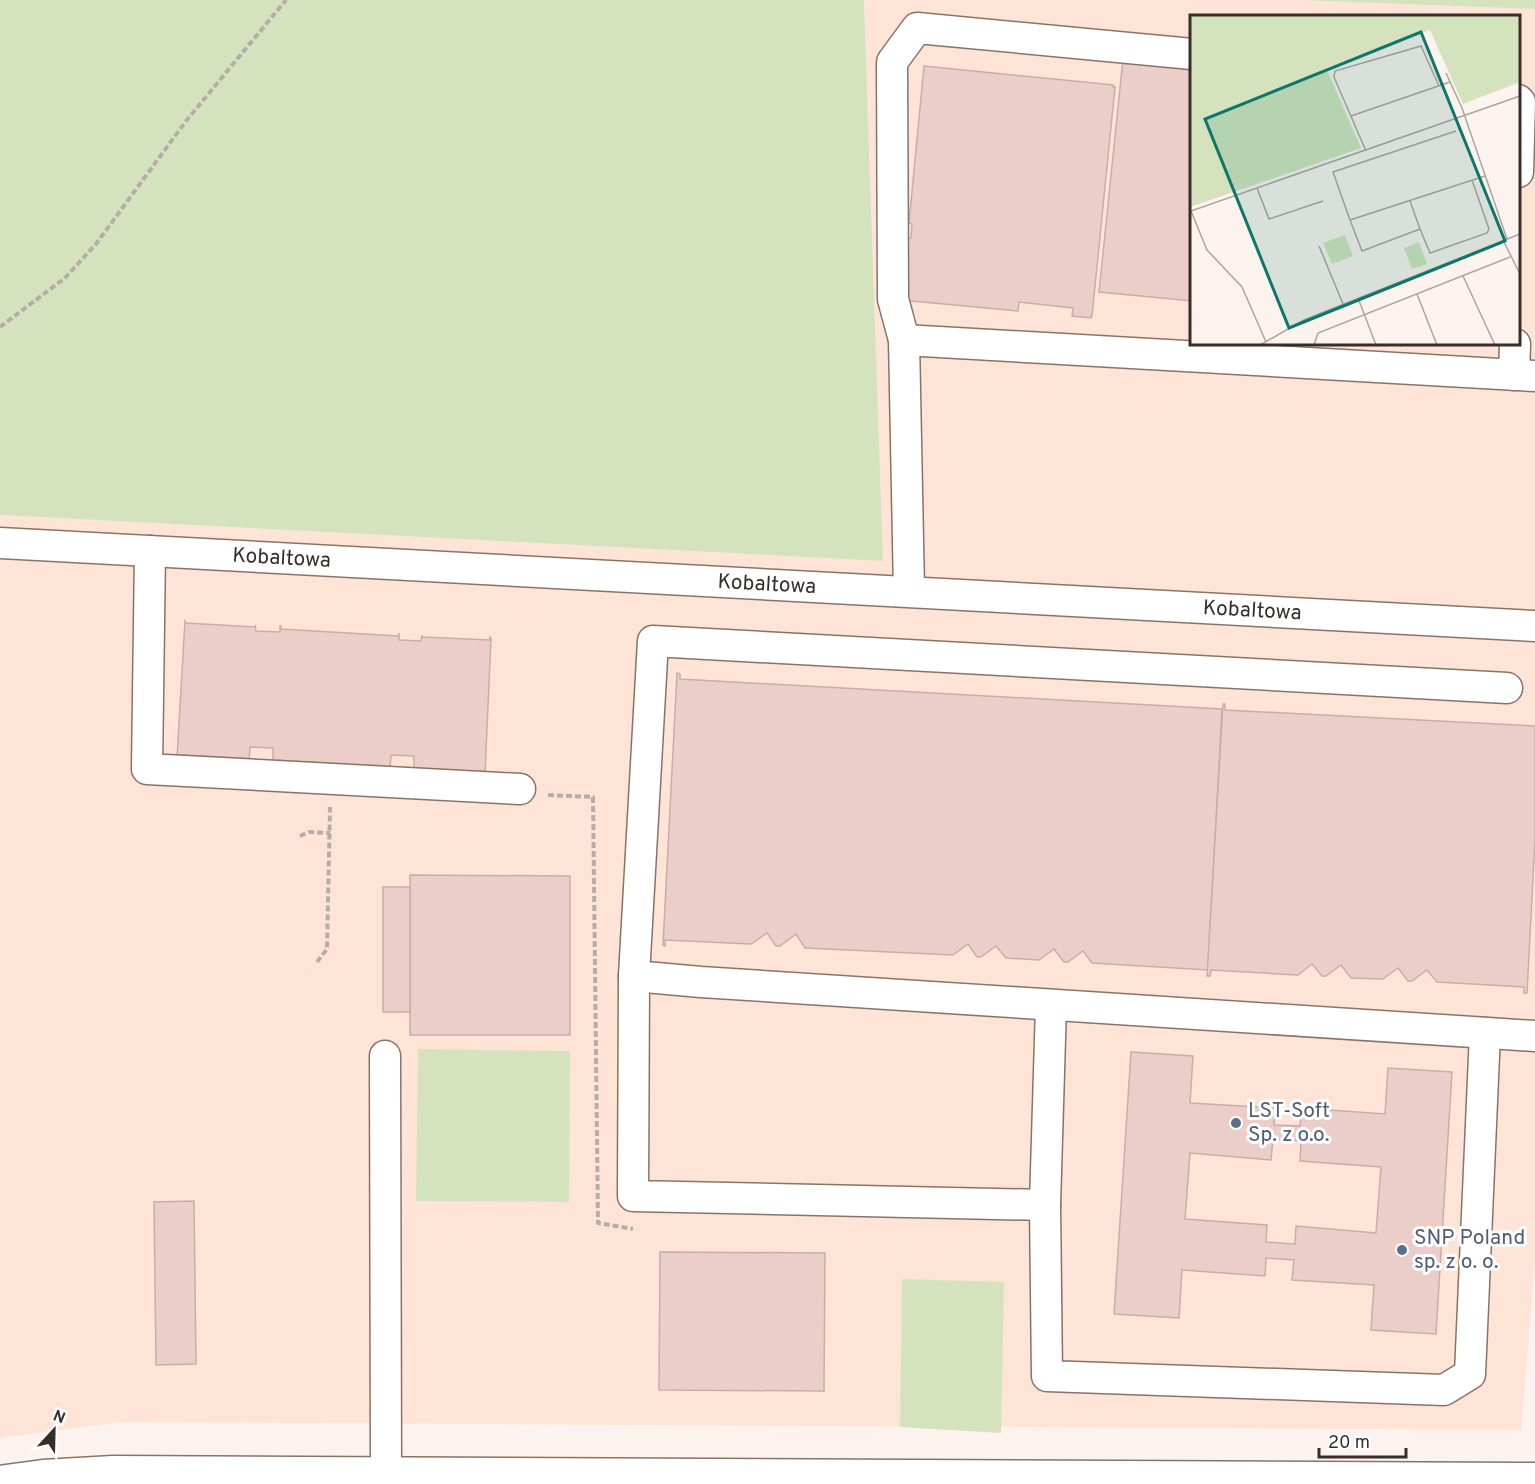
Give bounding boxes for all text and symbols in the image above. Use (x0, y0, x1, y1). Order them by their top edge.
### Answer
inset map (1190, 15, 1520, 345)
street label: Kobaltowa (232, 542, 332, 574)
street label: Kobaltowa (717, 568, 817, 601)
street label: Kobaltowa (1202, 595, 1302, 627)
place label: LST-Soft Sp. z o.o. (1248, 1098, 1330, 1149)
marker: LST-Soft Sp. z o.o. (1229, 1116, 1243, 1130)
place label: SNP Poland sp. z o. o. (1414, 1225, 1525, 1276)
marker: SNP Poland sp. z o. o. (1395, 1243, 1409, 1257)
north arrow (24, 1400, 84, 1460)
text: N (50, 1407, 68, 1429)
scale bar (1319, 1421, 1406, 1459)
text: 20 m (1328, 1432, 1370, 1455)

